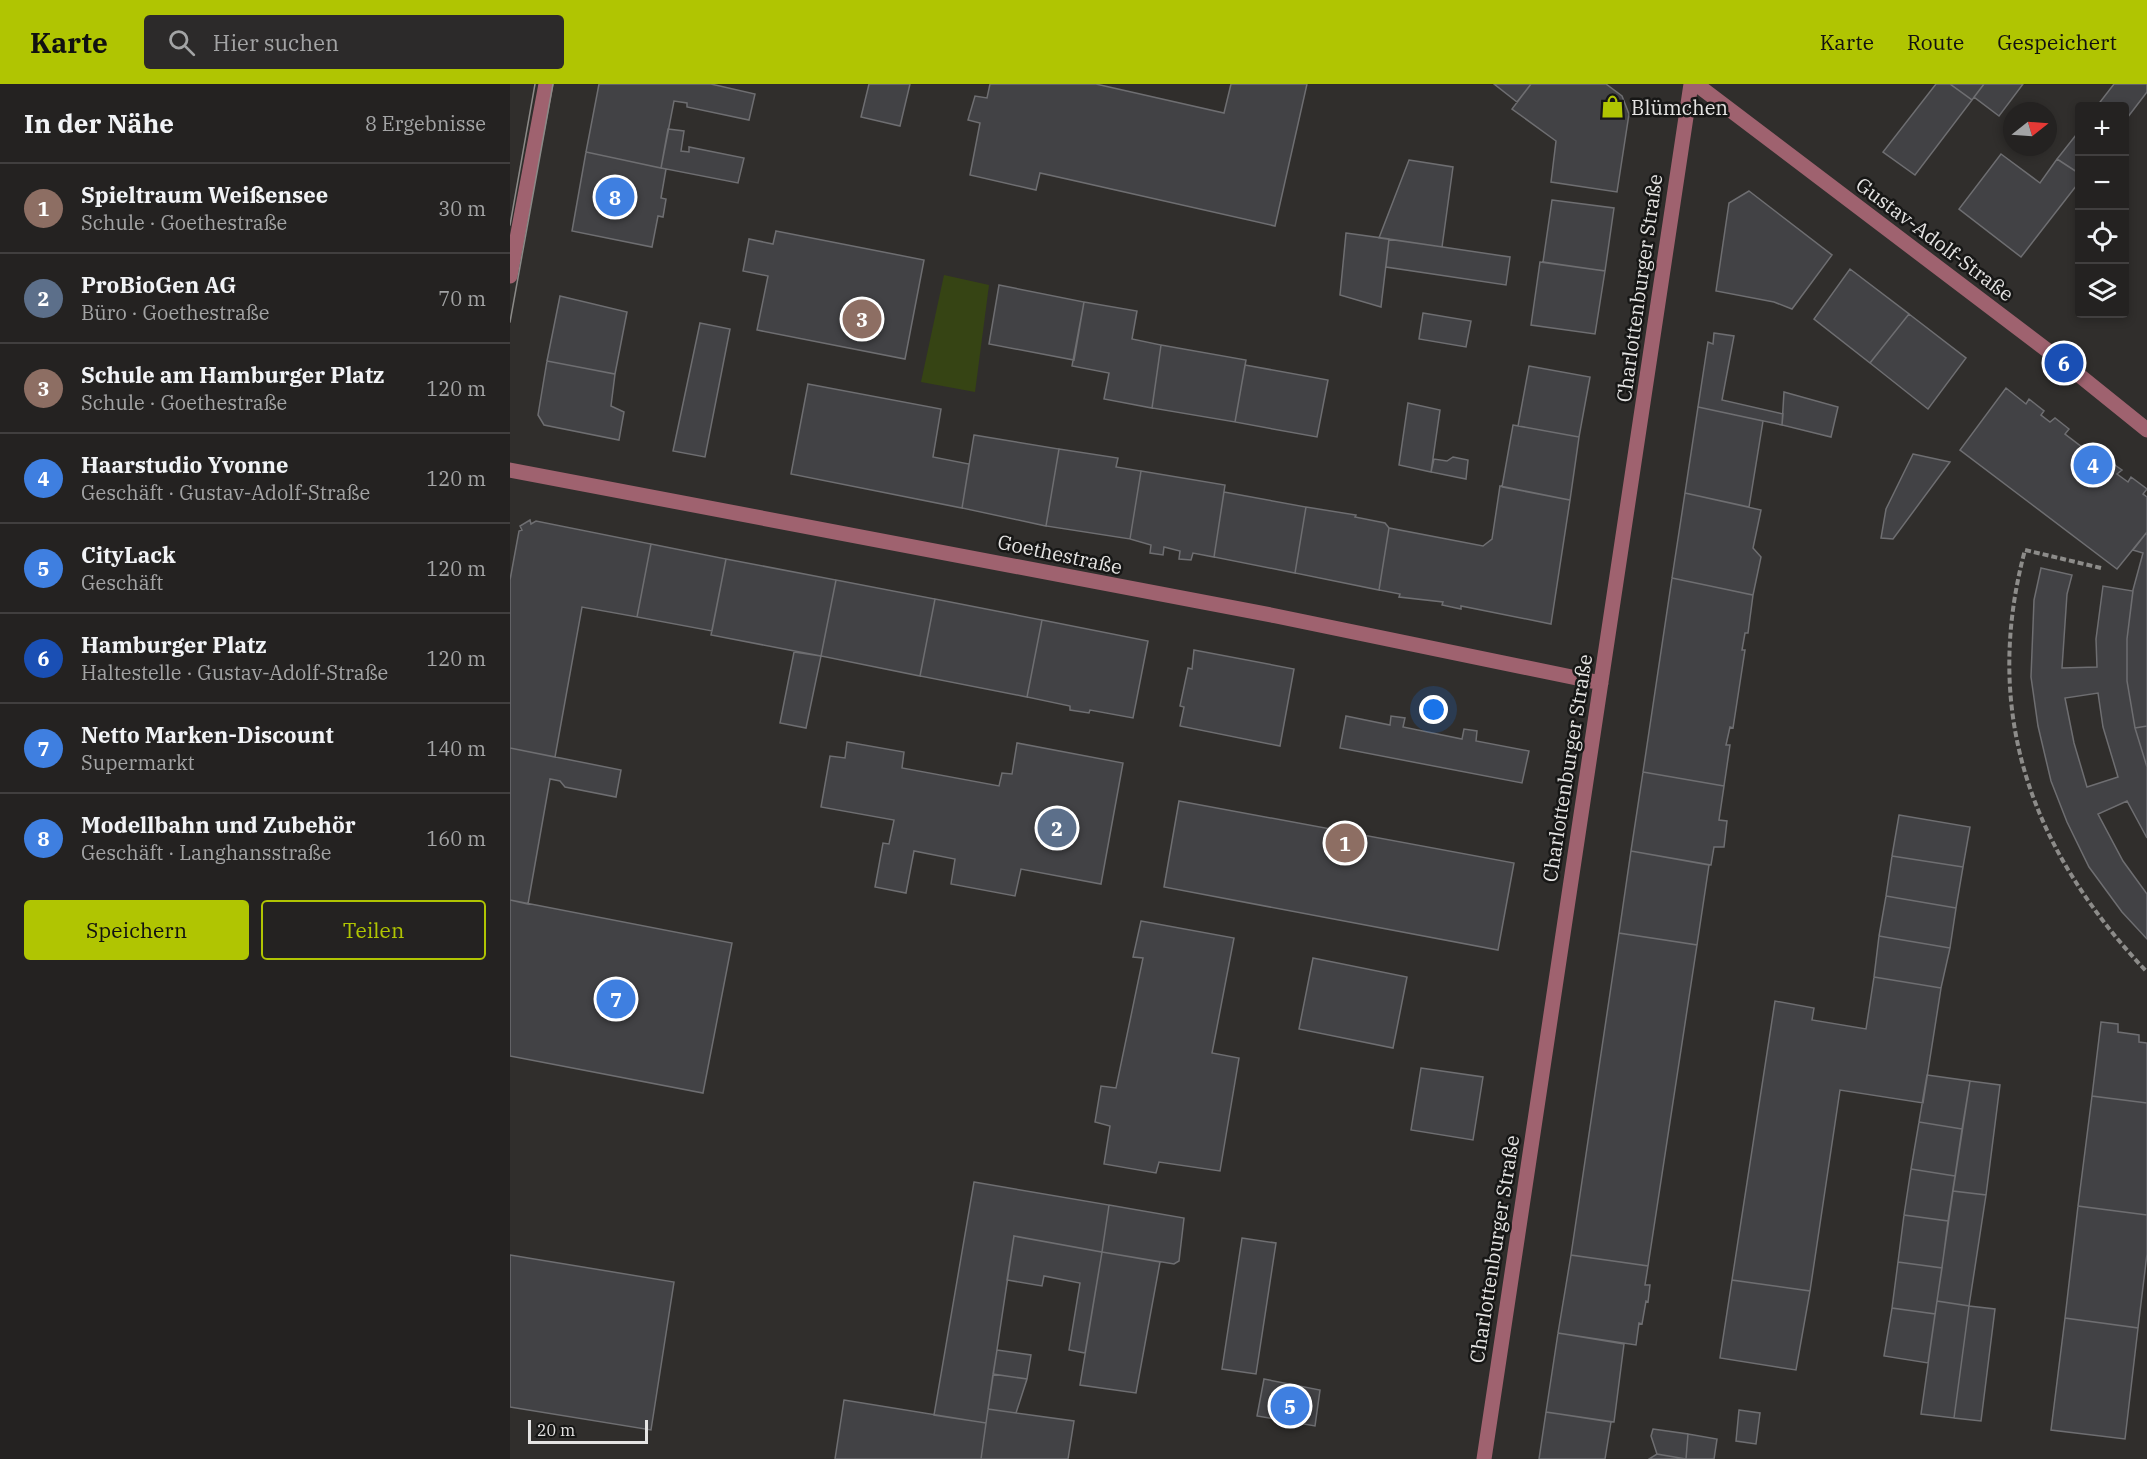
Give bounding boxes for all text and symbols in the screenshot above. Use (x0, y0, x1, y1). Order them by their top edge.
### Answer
search box (144, 15, 564, 69)
text: Karte (30, 24, 108, 61)
icon: search (165, 26, 198, 59)
text: Hier suchen (213, 28, 339, 57)
text: Karte (1820, 28, 1874, 56)
text: Route (1907, 28, 1964, 56)
text: Gespeichert (1997, 28, 2117, 56)
shop icon: Blümchen (1600, 94, 1626, 120)
place label: Blümchen (1631, 94, 1728, 121)
north arrow (2003, 102, 2057, 156)
map controls (2075, 102, 2129, 318)
button: + (2075, 102, 2129, 156)
text: In der Nähe (24, 106, 174, 140)
text: 8 Ergebnisse (365, 110, 486, 137)
button: − (2075, 156, 2129, 210)
street label: Gustav-Adolf-Straße (1851, 171, 2019, 307)
street label: Charlottenburger Straße (1610, 172, 1668, 404)
pin: 8 (596, 174, 634, 220)
text: Spieltraum Weißensee (81, 180, 328, 209)
text: 1 (38, 195, 50, 222)
text: 30 m (438, 195, 486, 222)
text: Schule · Goethestraße (81, 209, 287, 236)
button: locate (2075, 210, 2129, 264)
button: layers (2075, 264, 2129, 318)
text: ProBioGen AG (81, 270, 236, 299)
text: 2 (38, 285, 50, 312)
text: 70 m (438, 285, 486, 312)
pin: 3 (842, 296, 882, 342)
text: Büro · Goethestraße (81, 299, 269, 326)
pin: 6 (2044, 340, 2084, 386)
text: Schule am Hamburger Platz (81, 360, 384, 389)
text: 3 (38, 375, 50, 402)
text: 120 m (426, 375, 486, 402)
text: Schule · Goethestraße (81, 389, 287, 416)
pin: 4 (2074, 442, 2112, 488)
text: Haarstudio Yvonne (81, 450, 289, 479)
text: 4 (38, 465, 50, 492)
text: 120 m (426, 465, 486, 492)
text: Geschäft · Gustav-Adolf-Straße (81, 479, 370, 506)
street label: Goethestraße (995, 528, 1125, 580)
text: CityLack (81, 540, 176, 569)
text: 5 (38, 555, 50, 582)
text: 120 m (426, 555, 486, 582)
text: Geschäft (81, 569, 163, 596)
text: Hamburger Platz (81, 630, 267, 659)
text: 6 (38, 645, 50, 672)
text: 120 m (426, 645, 486, 672)
street label: Charlottenburger Straße (1536, 652, 1598, 884)
text: Haltestelle · Gustav-Adolf-Straße (81, 659, 388, 686)
your location (1419, 695, 1448, 724)
text: Netto Marken-Discount (81, 720, 334, 749)
text: 7 (38, 735, 50, 762)
text: 140 m (426, 735, 486, 762)
text: Supermarkt (81, 749, 195, 776)
pin: 2 (1038, 806, 1076, 850)
text: Modellbahn und Zubehör (81, 810, 356, 839)
pin: 1 (1326, 820, 1364, 866)
text: 8 (38, 825, 50, 852)
text: 160 m (426, 825, 486, 852)
text: Geschäft · Langhansstraße (81, 839, 331, 866)
button: Speichern (24, 900, 249, 960)
button: Teilen (261, 900, 486, 960)
pin: 7 (596, 976, 636, 1022)
street label: Charlottenburger Straße (1463, 1133, 1525, 1365)
pin: 5 (1270, 1384, 1310, 1428)
scale bar (528, 1417, 648, 1444)
text: 20 m (537, 1420, 575, 1440)

